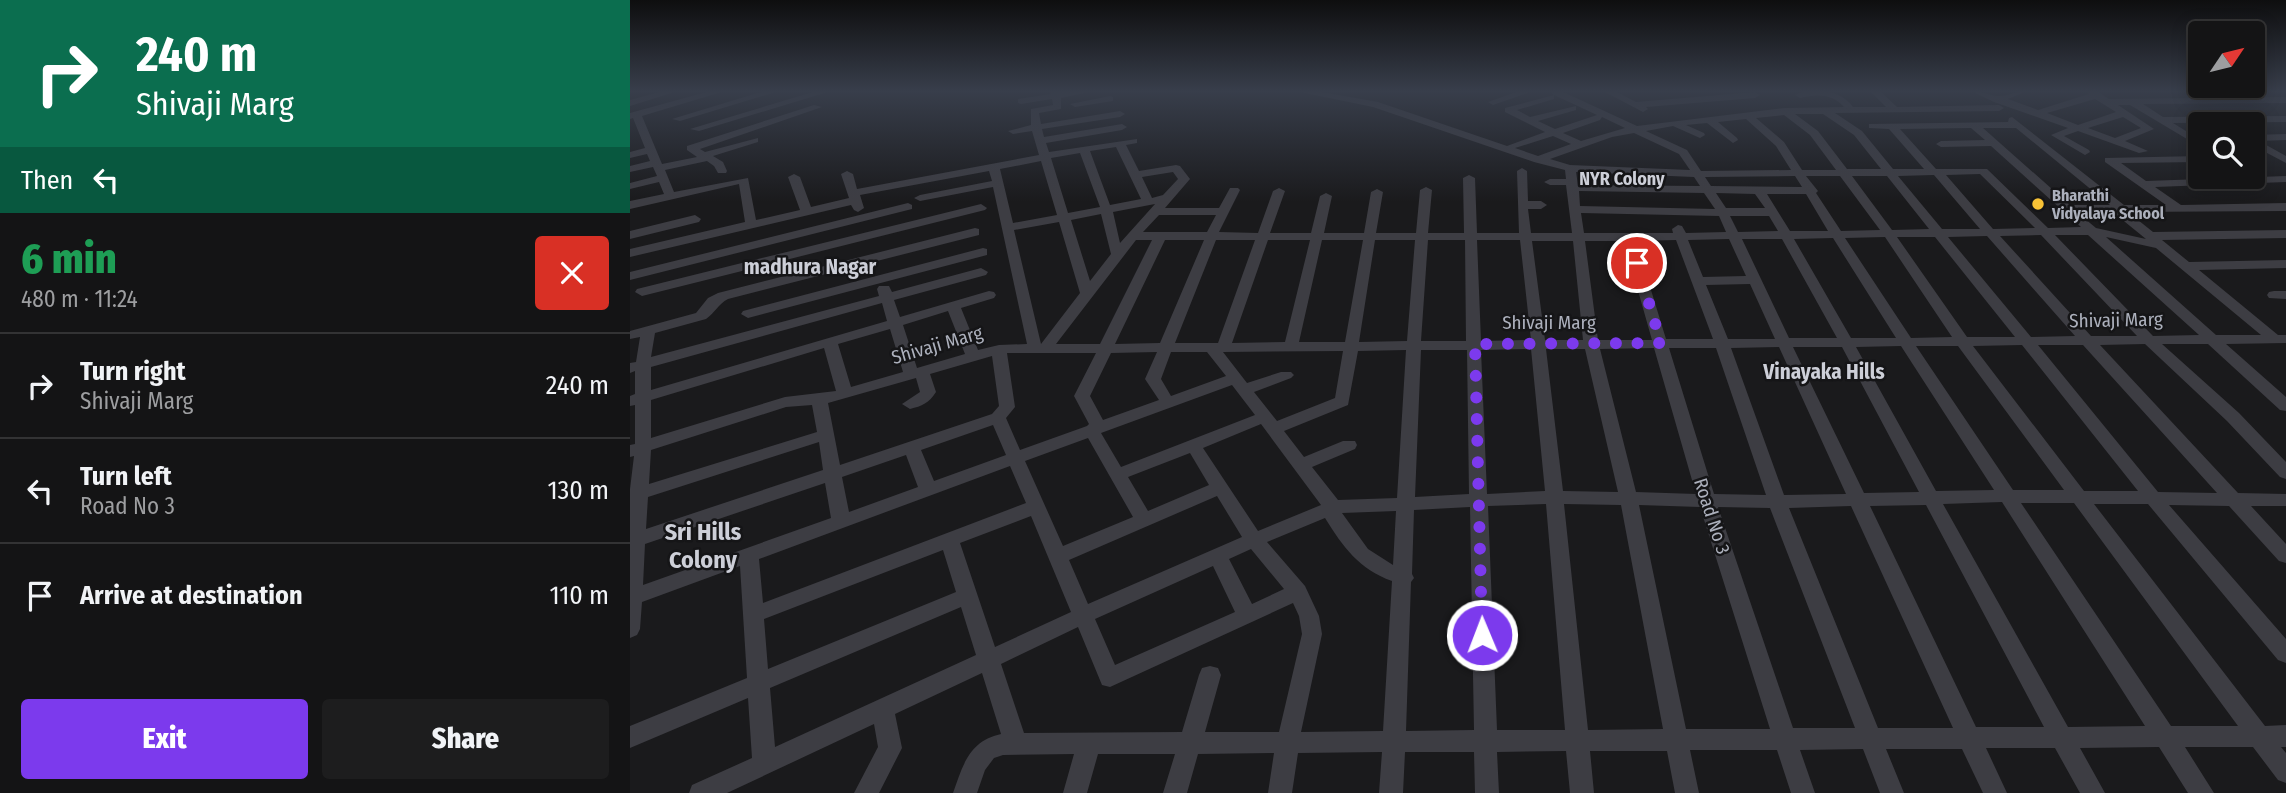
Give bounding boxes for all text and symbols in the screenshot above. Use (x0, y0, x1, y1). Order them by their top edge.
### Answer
north arrow (2188, 21, 2264, 98)
map controls (2188, 21, 2265, 189)
text: 240 m (136, 25, 257, 84)
icon: right (21, 28, 112, 119)
text: Shivaji Marg (136, 85, 294, 123)
button: search (2188, 112, 2265, 189)
icon: left (87, 161, 125, 199)
text: Then (21, 165, 73, 196)
district label: NYR Colony (1579, 168, 1665, 190)
place label: Bharathi Vidyalaya School (2051, 186, 2165, 223)
marker: Bharathi Vidyalaya School (2030, 196, 2046, 212)
pin (1607, 233, 1667, 293)
text: 6 min (21, 234, 117, 284)
button: close (535, 236, 609, 310)
icon: arrive (1618, 244, 1656, 282)
district label: madhura Nagar (744, 254, 877, 280)
text: 480 m · 11:24 (21, 285, 138, 313)
street label: Shivaji Marg (2069, 308, 2163, 332)
street label: Shivaji Marg (1502, 311, 1596, 334)
street label: Shivaji Marg (889, 321, 985, 369)
text: Turn right (80, 356, 186, 387)
district label: Vinayaka Hills (1762, 359, 1885, 385)
icon: right (21, 367, 59, 405)
text: 240 m (546, 370, 609, 401)
text: Shivaji Marg (80, 387, 193, 415)
text: Turn left (80, 461, 172, 492)
icon: left (21, 472, 59, 510)
text: 130 m (547, 475, 609, 506)
street label: Road No 3 (1689, 475, 1735, 557)
text: Road No 3 (80, 492, 175, 520)
district label: Sri Hills Colony (665, 518, 742, 574)
icon: arrive (21, 577, 59, 615)
text: Arrive at destination (80, 580, 303, 611)
text: 110 m (549, 580, 609, 611)
position arrow (1445, 598, 1519, 672)
button: Exit (21, 699, 308, 779)
button: Share (322, 699, 609, 779)

